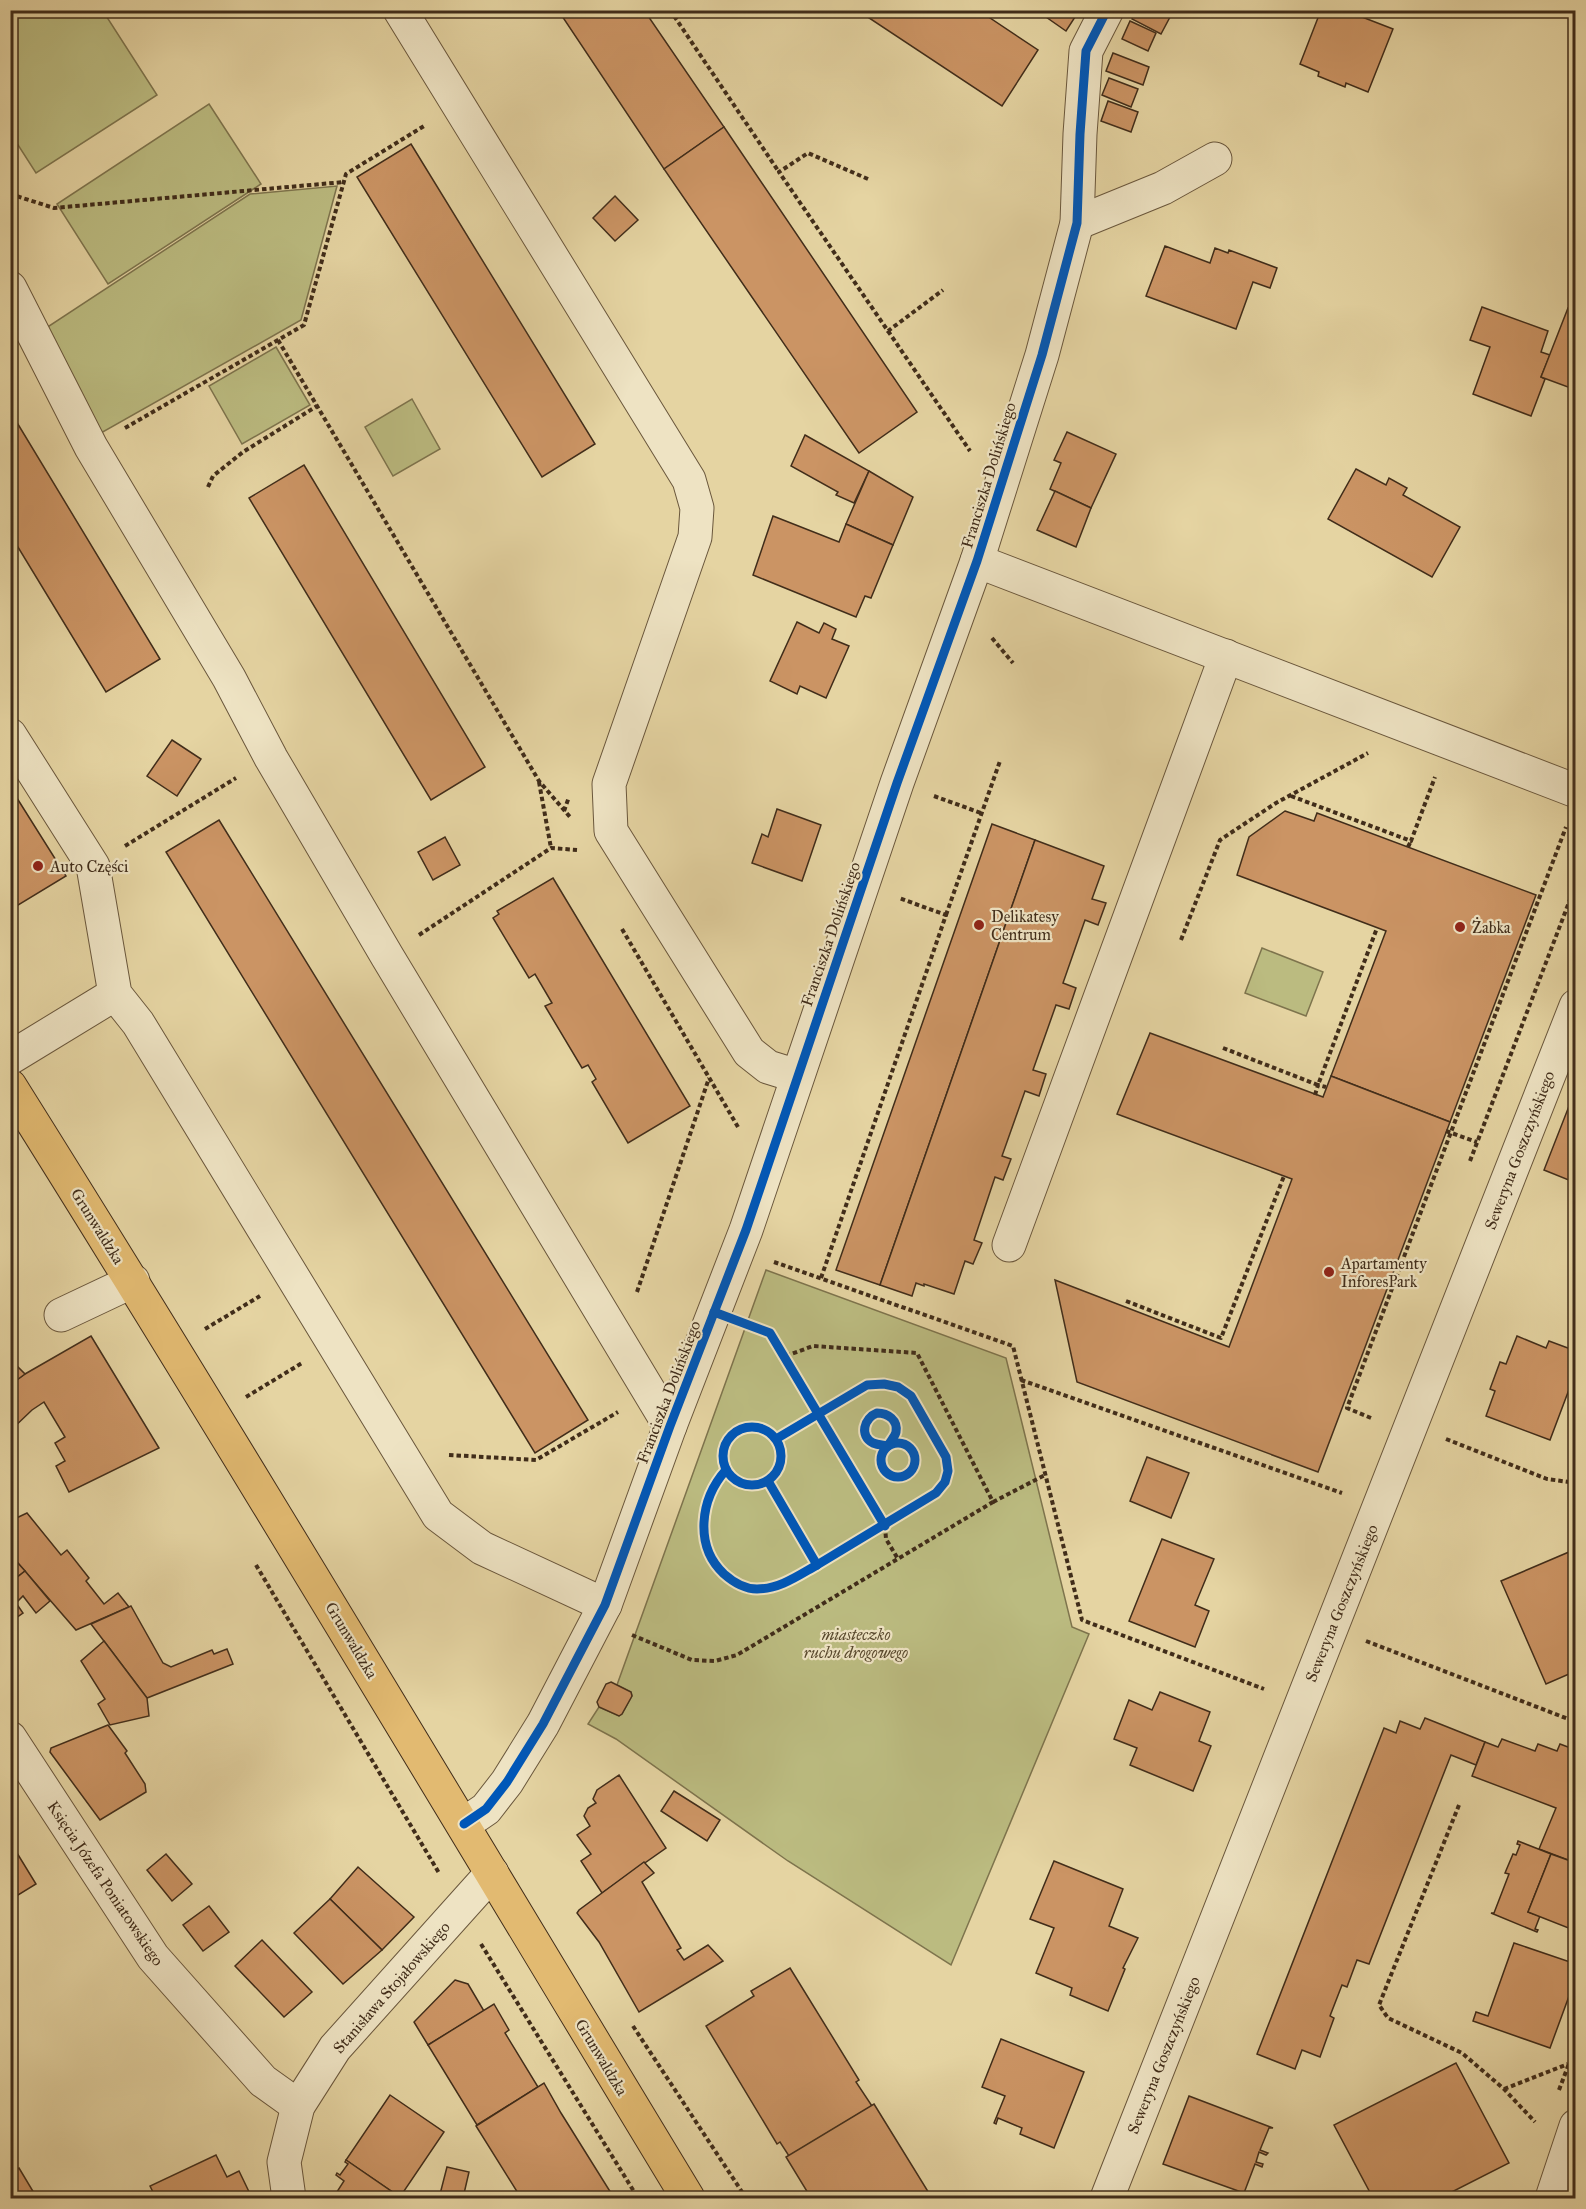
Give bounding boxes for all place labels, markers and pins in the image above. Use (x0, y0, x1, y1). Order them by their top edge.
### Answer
place label: Auto Części (49, 857, 129, 876)
marker: Auto Części (31, 859, 45, 873)
place label: Delikatesy Centrum (991, 907, 1059, 944)
place label: Żabka (1472, 917, 1511, 937)
marker: Delikatesy Centrum (972, 918, 986, 932)
marker: Żabka (1453, 920, 1467, 934)
place label: Apartamenty InforesPark (1340, 1254, 1427, 1291)
marker: Apartamenty InforesPark (1322, 1265, 1336, 1279)

